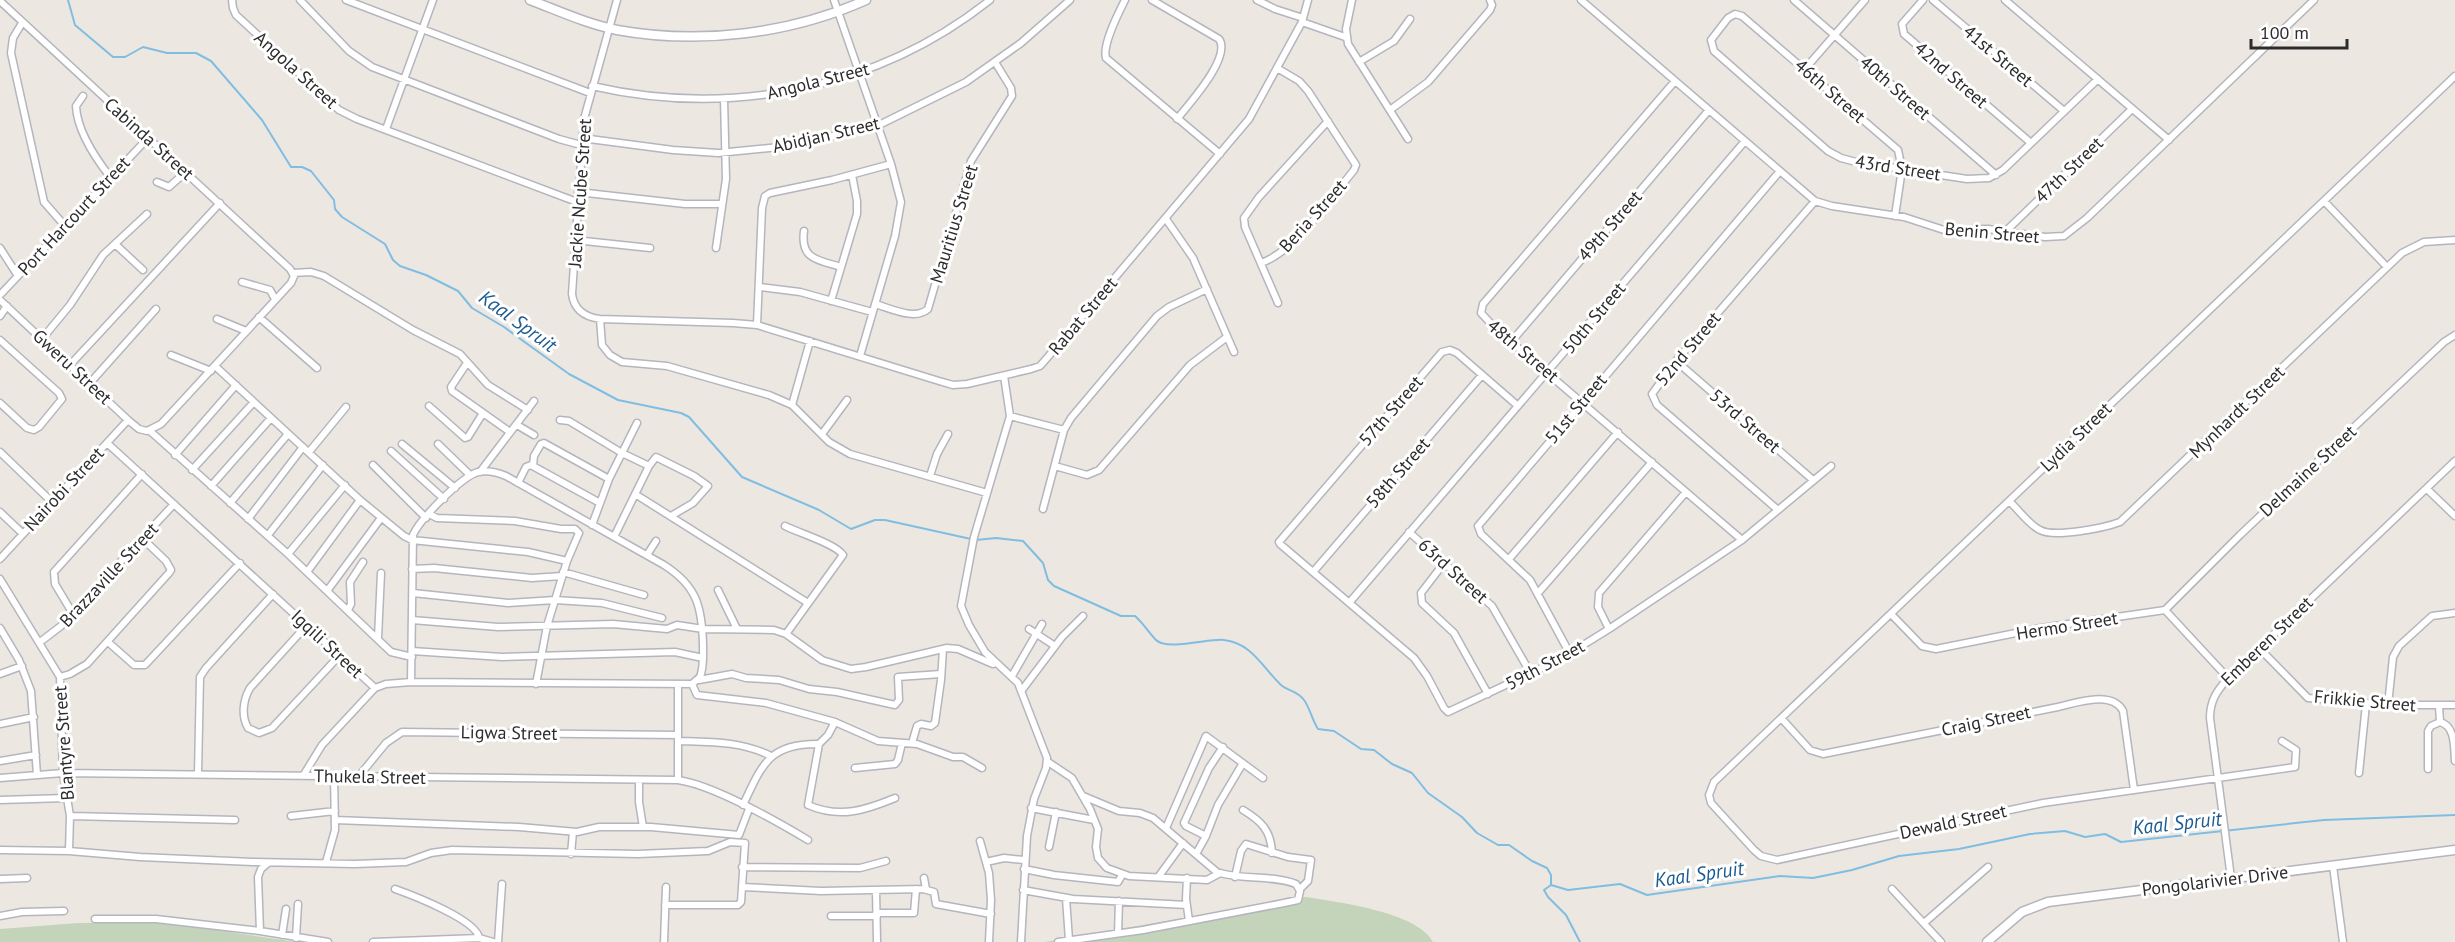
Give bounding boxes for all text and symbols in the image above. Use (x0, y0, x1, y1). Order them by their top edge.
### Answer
scale bar (2251, 12, 2347, 50)
street label: 41st Street (1959, 20, 2038, 91)
text: 100 m (2260, 21, 2309, 44)
street label: Angola Street (250, 26, 343, 113)
street label: 42nd Street (1910, 36, 1993, 113)
street label: 40th Street (1855, 51, 1935, 125)
street label: 46th Street (1790, 54, 1870, 128)
street label: Angola Street (764, 57, 871, 104)
street label: Cabinda Street (100, 92, 199, 185)
street label: Abidjan Street (770, 111, 882, 158)
street label: Jackie Ncube Street (563, 118, 596, 269)
street label: 47th Street (2030, 132, 2108, 208)
street label: 43rd Street (1854, 149, 1942, 186)
street label: Port Harcourt Street (13, 151, 135, 280)
street label: Mauritius Street (925, 162, 982, 286)
street label: Beria Street (1274, 174, 1351, 257)
street label: 49th Street (1573, 186, 1647, 266)
street label: Benin Street (1944, 217, 2040, 248)
street label: Rabat Street (1043, 272, 1122, 359)
street label: 50th Street (1557, 277, 1630, 358)
water label: Kaal Spruit (474, 284, 563, 359)
street label: 52nd Street (1650, 307, 1725, 391)
street label: 48th Street (1483, 314, 1564, 387)
street label: Gweru Street (28, 324, 117, 409)
street label: Mynhardt Street (2184, 360, 2289, 463)
street label: 51st Street (1540, 369, 1611, 448)
street label: 57th Street (1354, 371, 1427, 451)
street label: 53rd Street (1705, 384, 1785, 458)
street label: Lydia Street (2035, 397, 2116, 476)
street label: Delmaine Street (2254, 420, 2361, 521)
street label: 58th Street (1361, 433, 1435, 513)
street label: Nairobi Street (19, 442, 109, 536)
street label: Brazzaville Street (54, 518, 163, 632)
street label: 63rd Street (1414, 533, 1493, 608)
street label: Emberen Street (2216, 591, 2317, 690)
street label: Igqili Street (286, 604, 368, 683)
street label: Hermo Street (2015, 606, 2119, 645)
street label: 59th Street (1501, 634, 1588, 695)
street label: Blantyre Street (48, 685, 79, 801)
street label: Frikkie Street (2313, 685, 2417, 716)
street label: Craig Street (1939, 700, 2032, 741)
street label: Ligwa Street (460, 720, 558, 745)
street label: Thukela Street (314, 764, 426, 789)
street label: Dewald Street (1897, 799, 2008, 844)
water label: Kaal Spruit (2131, 805, 2225, 841)
water label: Kaal Spruit (1653, 855, 1747, 893)
street label: Pongolarivier Drive (2140, 860, 2289, 901)

